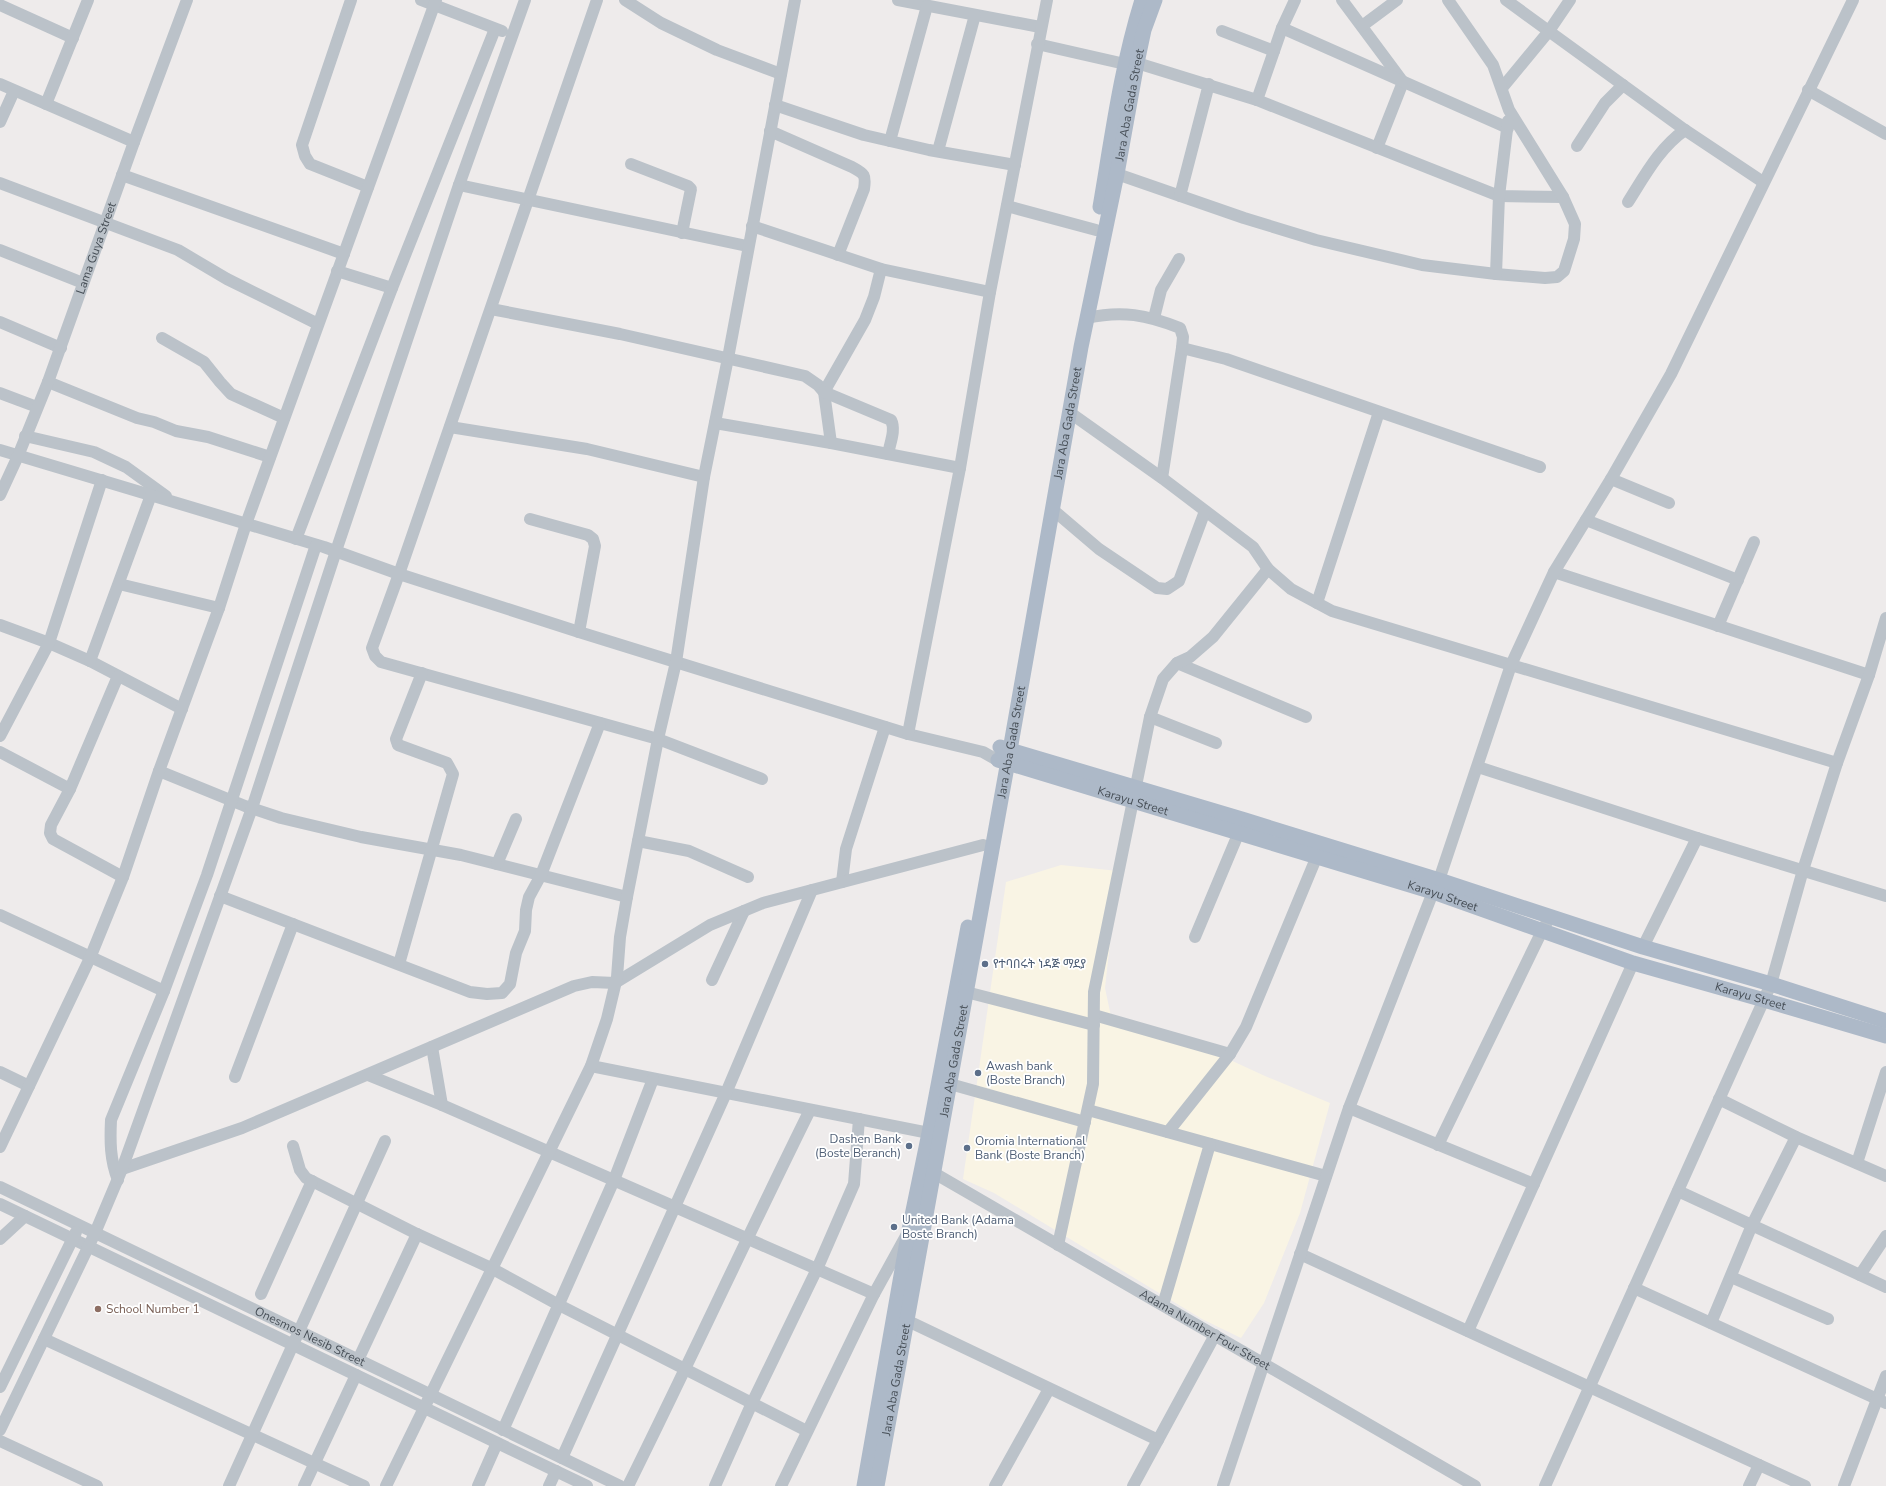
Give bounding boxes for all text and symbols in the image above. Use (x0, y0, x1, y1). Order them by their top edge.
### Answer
street label: Jara Aba Gada Street (1111, 47, 1148, 163)
street label: Lama Guya Street (72, 199, 120, 296)
street label: Jara Aba Gada Street (1050, 365, 1085, 481)
street label: Jara Aba Gada Street (993, 684, 1029, 800)
street label: Karayu Street (1096, 783, 1171, 819)
street label: Karayu Street (1406, 877, 1481, 916)
place label: የተባበሩት ነዳጅ ማደያ (993, 956, 1086, 972)
marker: የተባበሩት ነዳጅ ማደያ (980, 959, 990, 969)
street label: Karayu Street (1713, 979, 1789, 1014)
street label: Jara Aba Gada Street (936, 1003, 972, 1119)
place label: Awash bank (Boste Branch) (986, 1058, 1066, 1088)
marker: Awash bank (Boste Branch) (973, 1068, 983, 1078)
place label: Dashen Bank (Boste Beranch) (815, 1131, 902, 1161)
place label: Oromia International Bank (Boste Branch) (975, 1133, 1086, 1163)
marker: Dashen Bank (Boste Beranch) (904, 1141, 914, 1151)
marker: Oromia International Bank (Boste Branch) (962, 1143, 972, 1153)
place label: United Bank (Adama Boste Branch) (902, 1212, 1014, 1242)
marker: United Bank (Adama Boste Branch) (889, 1222, 899, 1232)
street label: Adama Number Four Street (1137, 1286, 1274, 1374)
place label: School Number 1 (106, 1301, 200, 1317)
street label: Onesmos Nesib Street (252, 1303, 368, 1370)
marker: School Number 1 (93, 1304, 103, 1314)
street label: Jara Aba Gada Street (878, 1322, 914, 1438)

